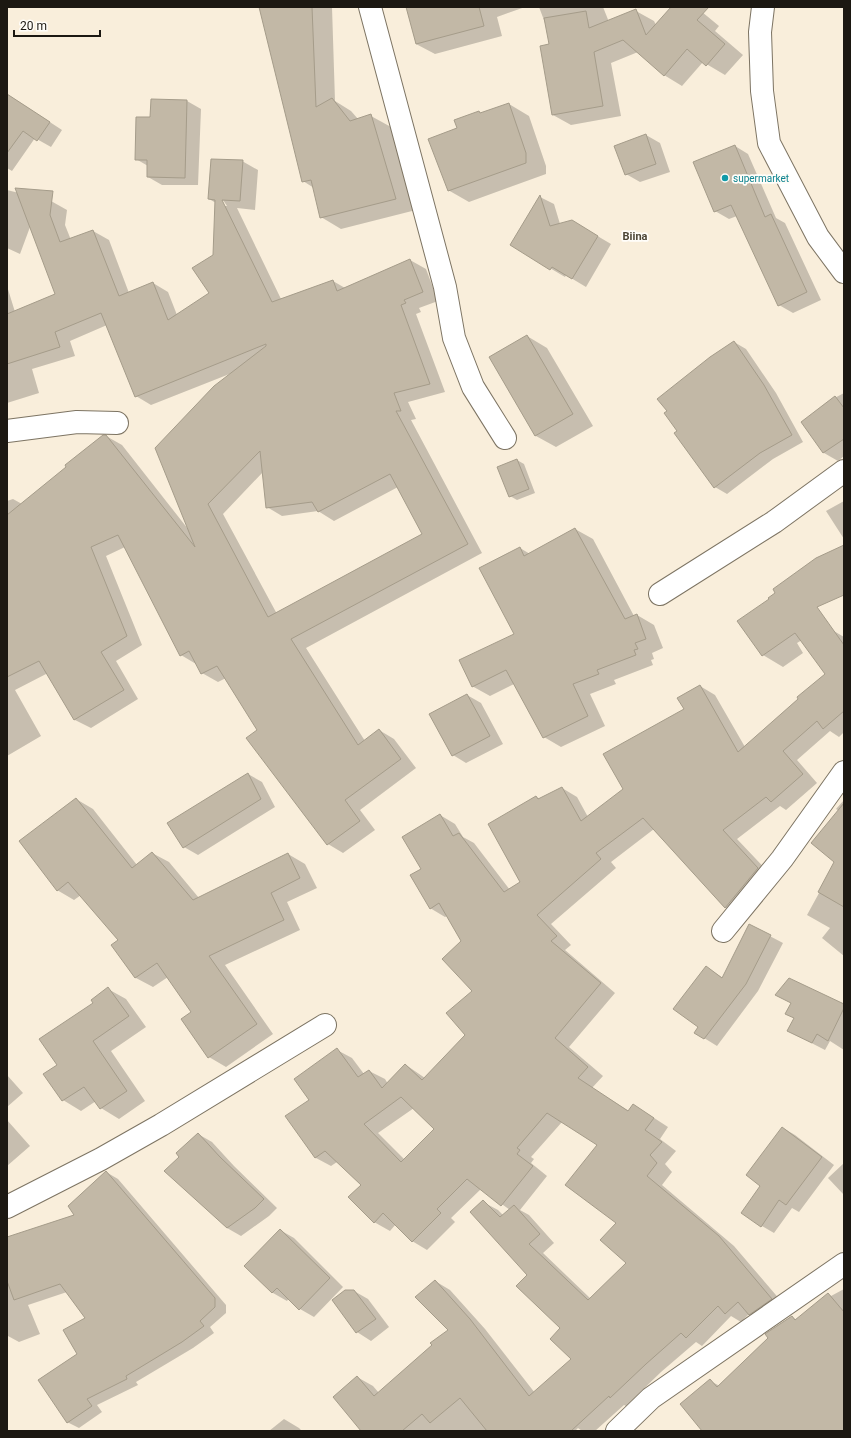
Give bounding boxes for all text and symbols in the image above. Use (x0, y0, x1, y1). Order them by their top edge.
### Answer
scale bar (14, 12, 100, 38)
text: 20 m (20, 19, 47, 33)
marker: supermarket (720, 173, 730, 183)
place label: supermarket (733, 173, 789, 184)
district label: Biina (623, 230, 648, 243)

